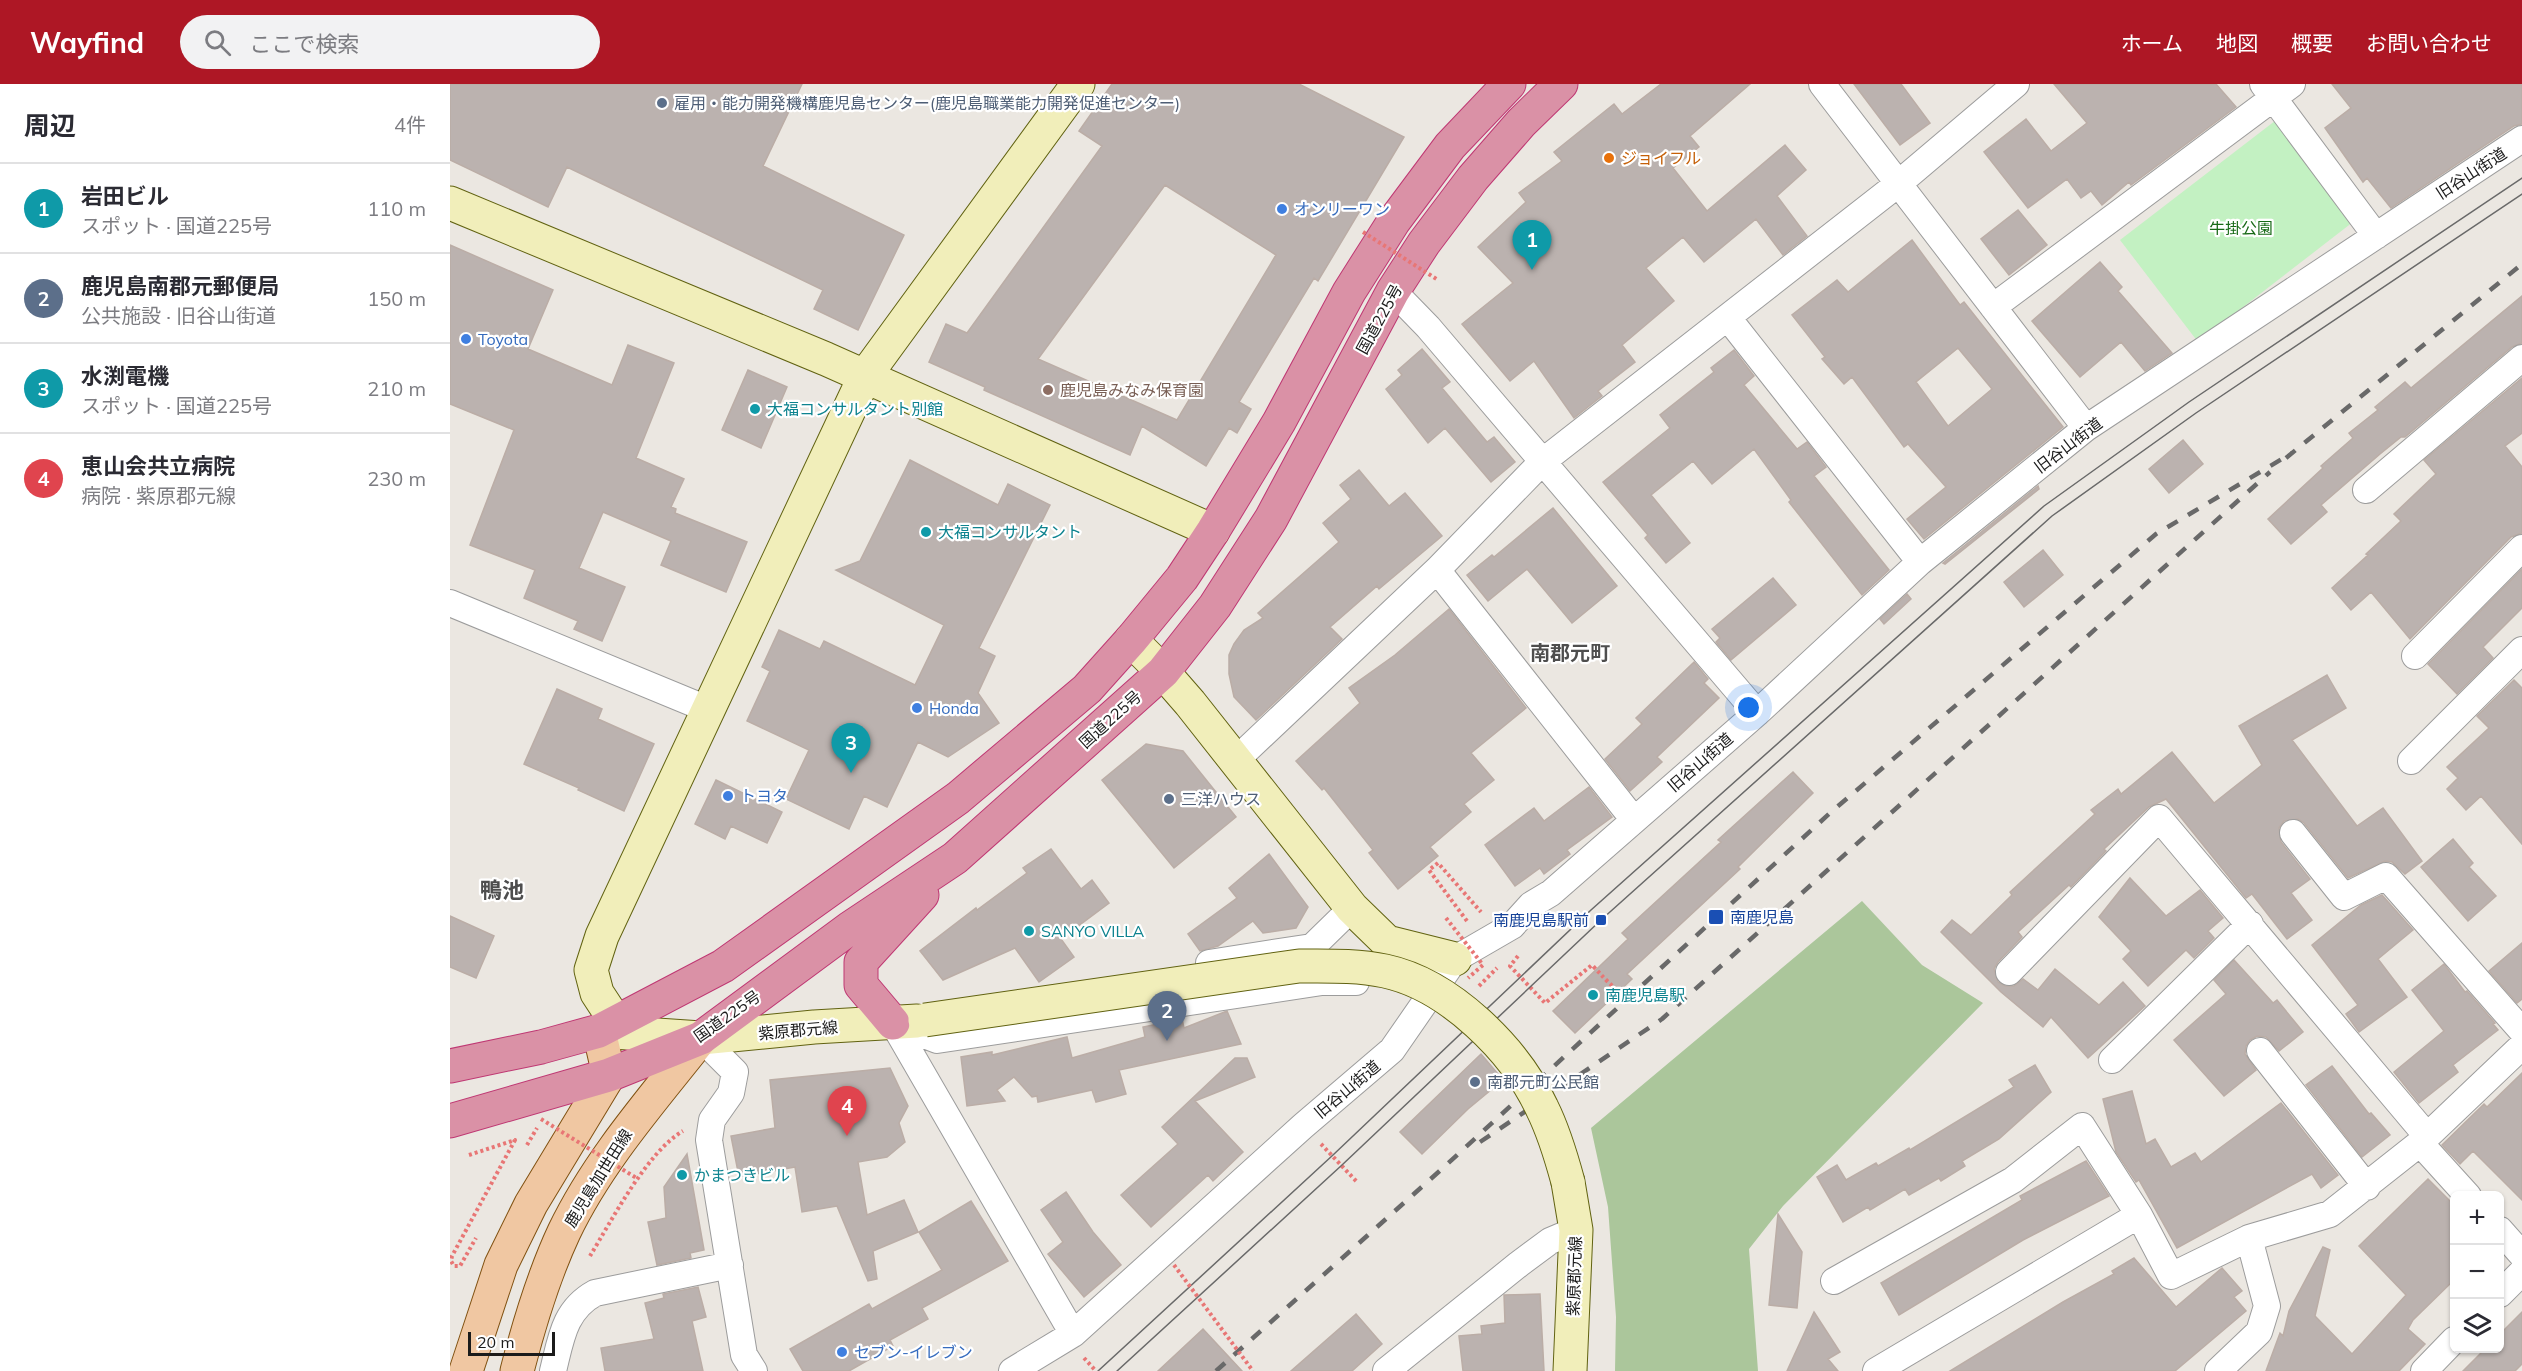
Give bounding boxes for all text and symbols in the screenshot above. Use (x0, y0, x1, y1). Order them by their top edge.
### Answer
search box (180, 15, 600, 69)
text: Wayfind (30, 25, 144, 60)
icon: search (201, 26, 234, 59)
text: ここで検索 (249, 30, 359, 58)
text: ホーム (2121, 30, 2183, 56)
text: 地図 (2216, 30, 2258, 56)
text: 概要 (2291, 30, 2333, 56)
text: お問い合わせ (2366, 30, 2492, 56)
place label: 雇用・能力開発機構鹿児島センター(鹿児島職業能力開発促進センター) (674, 93, 1180, 113)
marker: 雇用・能力開発機構鹿児島センター(鹿児島職業能力開発促進センター) (655, 96, 669, 110)
text: 周辺 (24, 109, 76, 142)
text: 4件 (394, 112, 426, 137)
street label: 旧谷山街道 (2432, 143, 2510, 203)
place label: ジョイフル (1621, 148, 1701, 168)
marker: ジョイフル (1602, 151, 1616, 165)
text: 岩田ビル (81, 182, 169, 210)
text: 1 (38, 196, 50, 221)
text: 110 m (367, 196, 426, 221)
place label: オンリーワン (1294, 199, 1390, 219)
marker: オンリーワン (1275, 202, 1289, 216)
text: スポット · 国道225号 (81, 213, 272, 238)
park label: 牛掛公園 (2209, 218, 2273, 238)
pin: 1 (1512, 220, 1552, 270)
text: 鹿児島南郡元郵便局 (81, 272, 279, 300)
street label: 国道225号 (1352, 281, 1406, 357)
text: 2 (38, 286, 50, 311)
text: 150 m (367, 286, 426, 311)
text: 公共施設 · 旧谷山街道 (81, 303, 276, 328)
place label: Toyota (478, 329, 528, 349)
marker: Toyota (459, 332, 473, 346)
text: 水渕電機 (81, 362, 169, 390)
text: 3 (38, 376, 50, 401)
text: 210 m (367, 376, 426, 401)
place label: 鹿児島みなみ保育園 (1060, 380, 1204, 400)
marker: 鹿児島みなみ保育園 (1041, 383, 1055, 397)
text: スポット · 国道225号 (81, 393, 272, 418)
place label: 大福コンサルタント別館 (767, 399, 943, 419)
marker: 大福コンサルタント別館 (748, 402, 762, 416)
street label: 旧谷山街道 (2030, 413, 2106, 477)
text: 恵山会共立病院 (81, 452, 235, 480)
text: 4 (38, 466, 50, 491)
text: 230 m (367, 466, 426, 491)
text: 病院 · 紫原郡元線 (81, 483, 236, 508)
place label: 大福コンサルタント (938, 522, 1082, 542)
marker: 大福コンサルタント (919, 525, 933, 539)
district label: 南郡元町 (1530, 640, 1610, 665)
street label: 国道225号 (1075, 686, 1145, 752)
your location (1734, 693, 1763, 722)
place label: Honda (929, 698, 979, 718)
marker: Honda (910, 701, 924, 715)
pin: 3 (832, 724, 870, 773)
street label: 旧谷山街道 (1663, 728, 1737, 796)
place label: トヨタ (740, 786, 788, 806)
marker: トヨタ (721, 789, 735, 803)
place label: 三洋ハウス (1181, 789, 1261, 809)
marker: 三洋ハウス (1162, 792, 1176, 806)
district label: 鴨池 (480, 876, 524, 904)
place label: 南鹿児島 (1730, 907, 1794, 927)
marker: 南鹿児島 (1707, 908, 1725, 926)
place label: 南鹿児島駅前 (1493, 910, 1589, 930)
marker: 南鹿児島駅前 (1594, 913, 1608, 927)
place label: SANYO VILLA (1041, 921, 1145, 941)
marker: SANYO VILLA (1022, 924, 1036, 938)
place label: 南鹿児島駅 (1605, 985, 1685, 1005)
street label: 国道225号 (690, 986, 764, 1046)
marker: 南鹿児島駅 (1586, 988, 1600, 1002)
pin: 2 (1148, 992, 1186, 1041)
street label: 紫原郡元線 (757, 1017, 839, 1043)
street label: 旧谷山街道 (1310, 1056, 1384, 1122)
place label: 南郡元町公民館 (1487, 1072, 1599, 1092)
marker: 南郡元町公民館 (1468, 1075, 1482, 1089)
pin: 4 (828, 1086, 866, 1136)
street label: 鹿児島加世田線 (560, 1125, 636, 1231)
place label: かまつきビル (694, 1165, 790, 1185)
marker: かまつきビル (675, 1168, 689, 1182)
map controls (2450, 1191, 2504, 1353)
button: + (2450, 1191, 2504, 1245)
street label: 紫原郡元線 (1563, 1236, 1585, 1316)
button: − (2450, 1245, 2504, 1299)
button: layers (2450, 1299, 2504, 1353)
scale bar (468, 1329, 555, 1356)
text: 20 m (477, 1332, 514, 1352)
place label: セブン-イレブン (854, 1342, 973, 1362)
marker: セブン-イレブン (835, 1345, 849, 1359)

